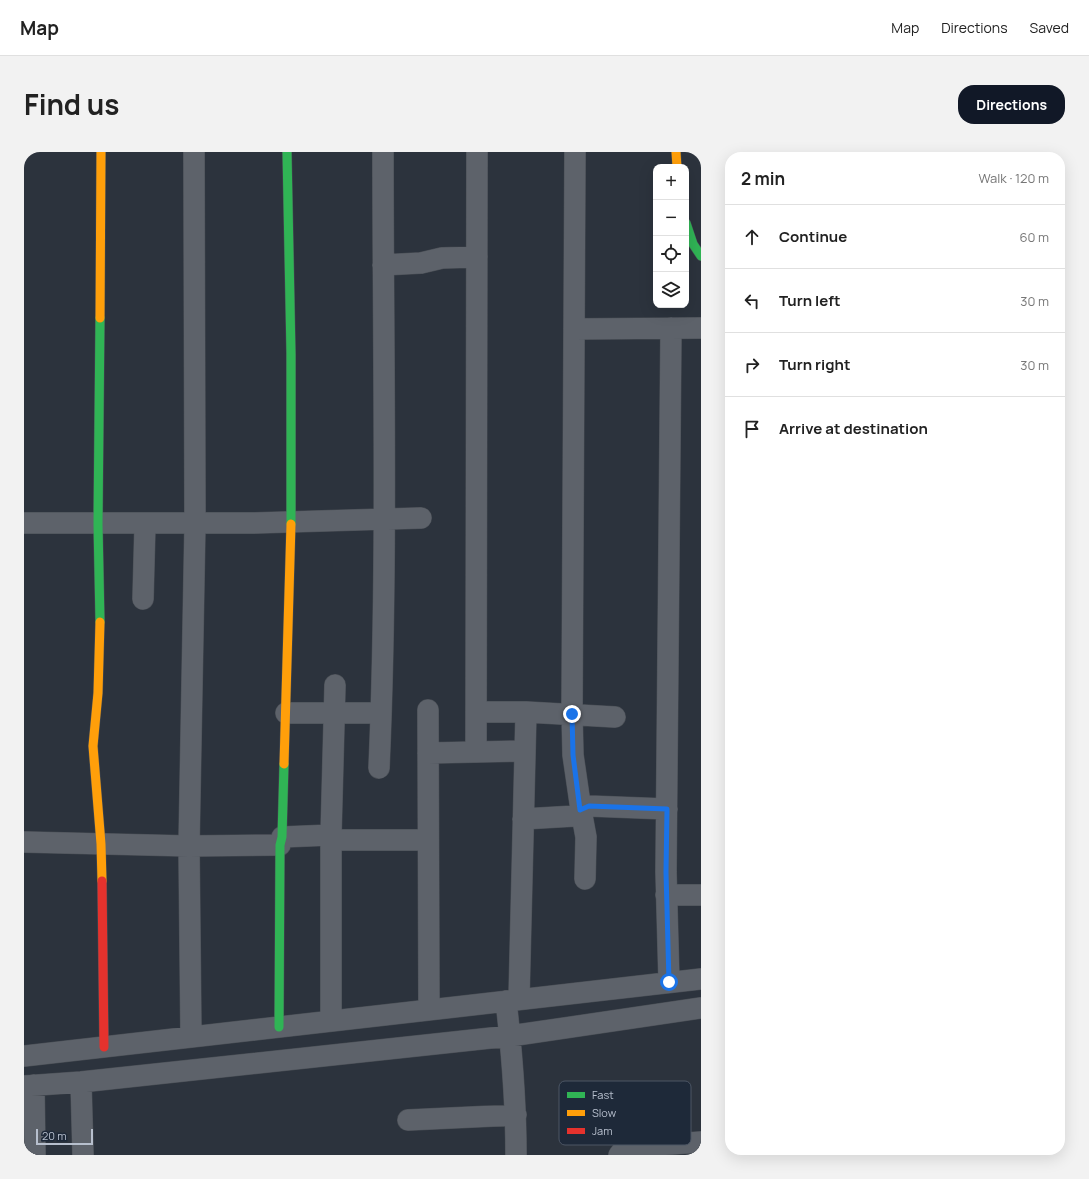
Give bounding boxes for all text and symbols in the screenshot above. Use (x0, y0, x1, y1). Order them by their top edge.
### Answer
text: Map (20, 15, 59, 41)
text: Map (891, 18, 919, 37)
text: Directions (941, 18, 1008, 37)
text: Saved (1030, 18, 1069, 37)
text: Find us (24, 85, 119, 123)
button: Directions (958, 85, 1065, 124)
map controls (653, 164, 689, 308)
button: + (653, 164, 689, 200)
text: 2 min (741, 167, 785, 190)
text: Walk · 120 m (979, 169, 1049, 187)
button: − (653, 200, 689, 236)
icon: ahead (741, 226, 763, 248)
text: Continue (779, 226, 847, 247)
text: 60 m (1019, 228, 1049, 246)
button: locate (653, 236, 689, 272)
button: layers (653, 272, 689, 308)
icon: left (741, 290, 763, 312)
text: Turn left (779, 290, 841, 311)
text: 30 m (1020, 292, 1049, 310)
icon: right (741, 354, 763, 376)
text: Turn right (779, 354, 850, 375)
text: 30 m (1020, 356, 1049, 374)
icon: arrive (741, 418, 763, 440)
text: Arrive at destination (779, 418, 928, 439)
route end (563, 705, 581, 723)
route start (660, 973, 678, 991)
legend (559, 1081, 691, 1145)
text: Fast (592, 1087, 614, 1102)
text: Slow (592, 1105, 617, 1120)
text: Jam (592, 1123, 613, 1138)
scale bar (36, 1127, 93, 1146)
text: 20 m (42, 1128, 67, 1143)

